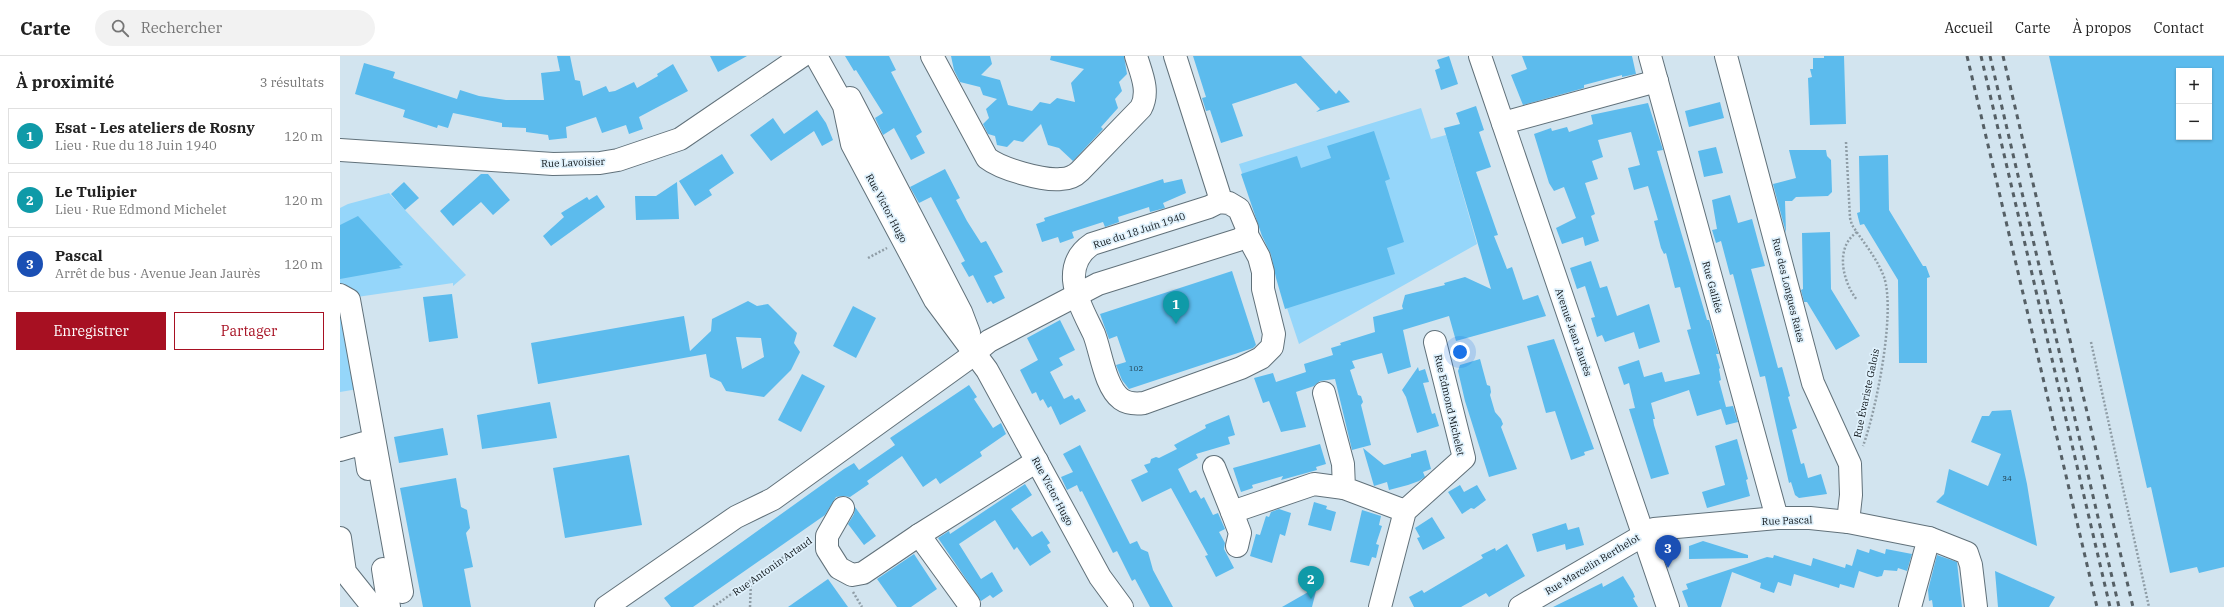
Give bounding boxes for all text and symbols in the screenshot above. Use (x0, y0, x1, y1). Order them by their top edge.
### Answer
search box (95, 10, 375, 46)
text: Carte (20, 16, 71, 40)
icon: search (109, 17, 131, 39)
text: Rechercher (141, 18, 222, 37)
text: Accueil (1944, 19, 1993, 37)
text: Carte (2015, 19, 2050, 37)
text: À propos (2072, 19, 2131, 37)
text: Contact (2153, 19, 2204, 37)
map controls (2176, 68, 2212, 140)
button: + (2176, 68, 2212, 104)
text: À proximité (16, 71, 114, 93)
text: 3 résultats (260, 74, 324, 91)
button: − (2176, 104, 2212, 140)
text: Esat - Les ateliers de Rosny (55, 118, 255, 137)
text: 1 (26, 128, 34, 145)
text: 120 m (284, 128, 323, 145)
text: Lieu · Rue du 18 Juin 1940 (55, 137, 217, 154)
street label: Rue Lavoisier (541, 155, 606, 170)
street label: Rue Victor Hugo (863, 172, 910, 245)
text: Le Tulipier (55, 182, 137, 201)
text: 2 (26, 192, 34, 209)
text: 120 m (284, 192, 323, 209)
text: Lieu · Rue Edmond Michelet (55, 201, 227, 218)
street label: Rue du 18 Juin 1940 (1091, 209, 1187, 251)
street label: Rue des Longues Raies (1769, 237, 1808, 344)
text: Pascal (55, 246, 103, 265)
text: 3 (26, 256, 34, 273)
text: 120 m (284, 256, 323, 273)
street label: Rue Galilée (1699, 260, 1726, 314)
text: Arrêt de bus · Avenue Jean Jaurès (55, 265, 260, 282)
street label: Avenue Jean Jaurès (1552, 286, 1595, 378)
pin: 1 (1163, 291, 1189, 324)
button: Enregistrer (16, 312, 166, 350)
button: Partager (174, 312, 324, 350)
your location (1450, 342, 1470, 362)
street label: Rue Évariste Galois (1851, 347, 1882, 439)
street label: Rue Edmond Michelet (1432, 353, 1468, 457)
house number: 102 (1129, 363, 1143, 373)
street label: Rue Victor Hugo (1029, 455, 1076, 528)
house number: 34 (2002, 473, 2012, 483)
street label: Rue Pascal (1762, 513, 1813, 528)
street label: Rue Marcelin Berthelot (1542, 531, 1642, 598)
street label: Rue Antonin Artaud (730, 534, 814, 599)
pin: 3 (1655, 535, 1681, 568)
pin: 2 (1298, 566, 1324, 599)

